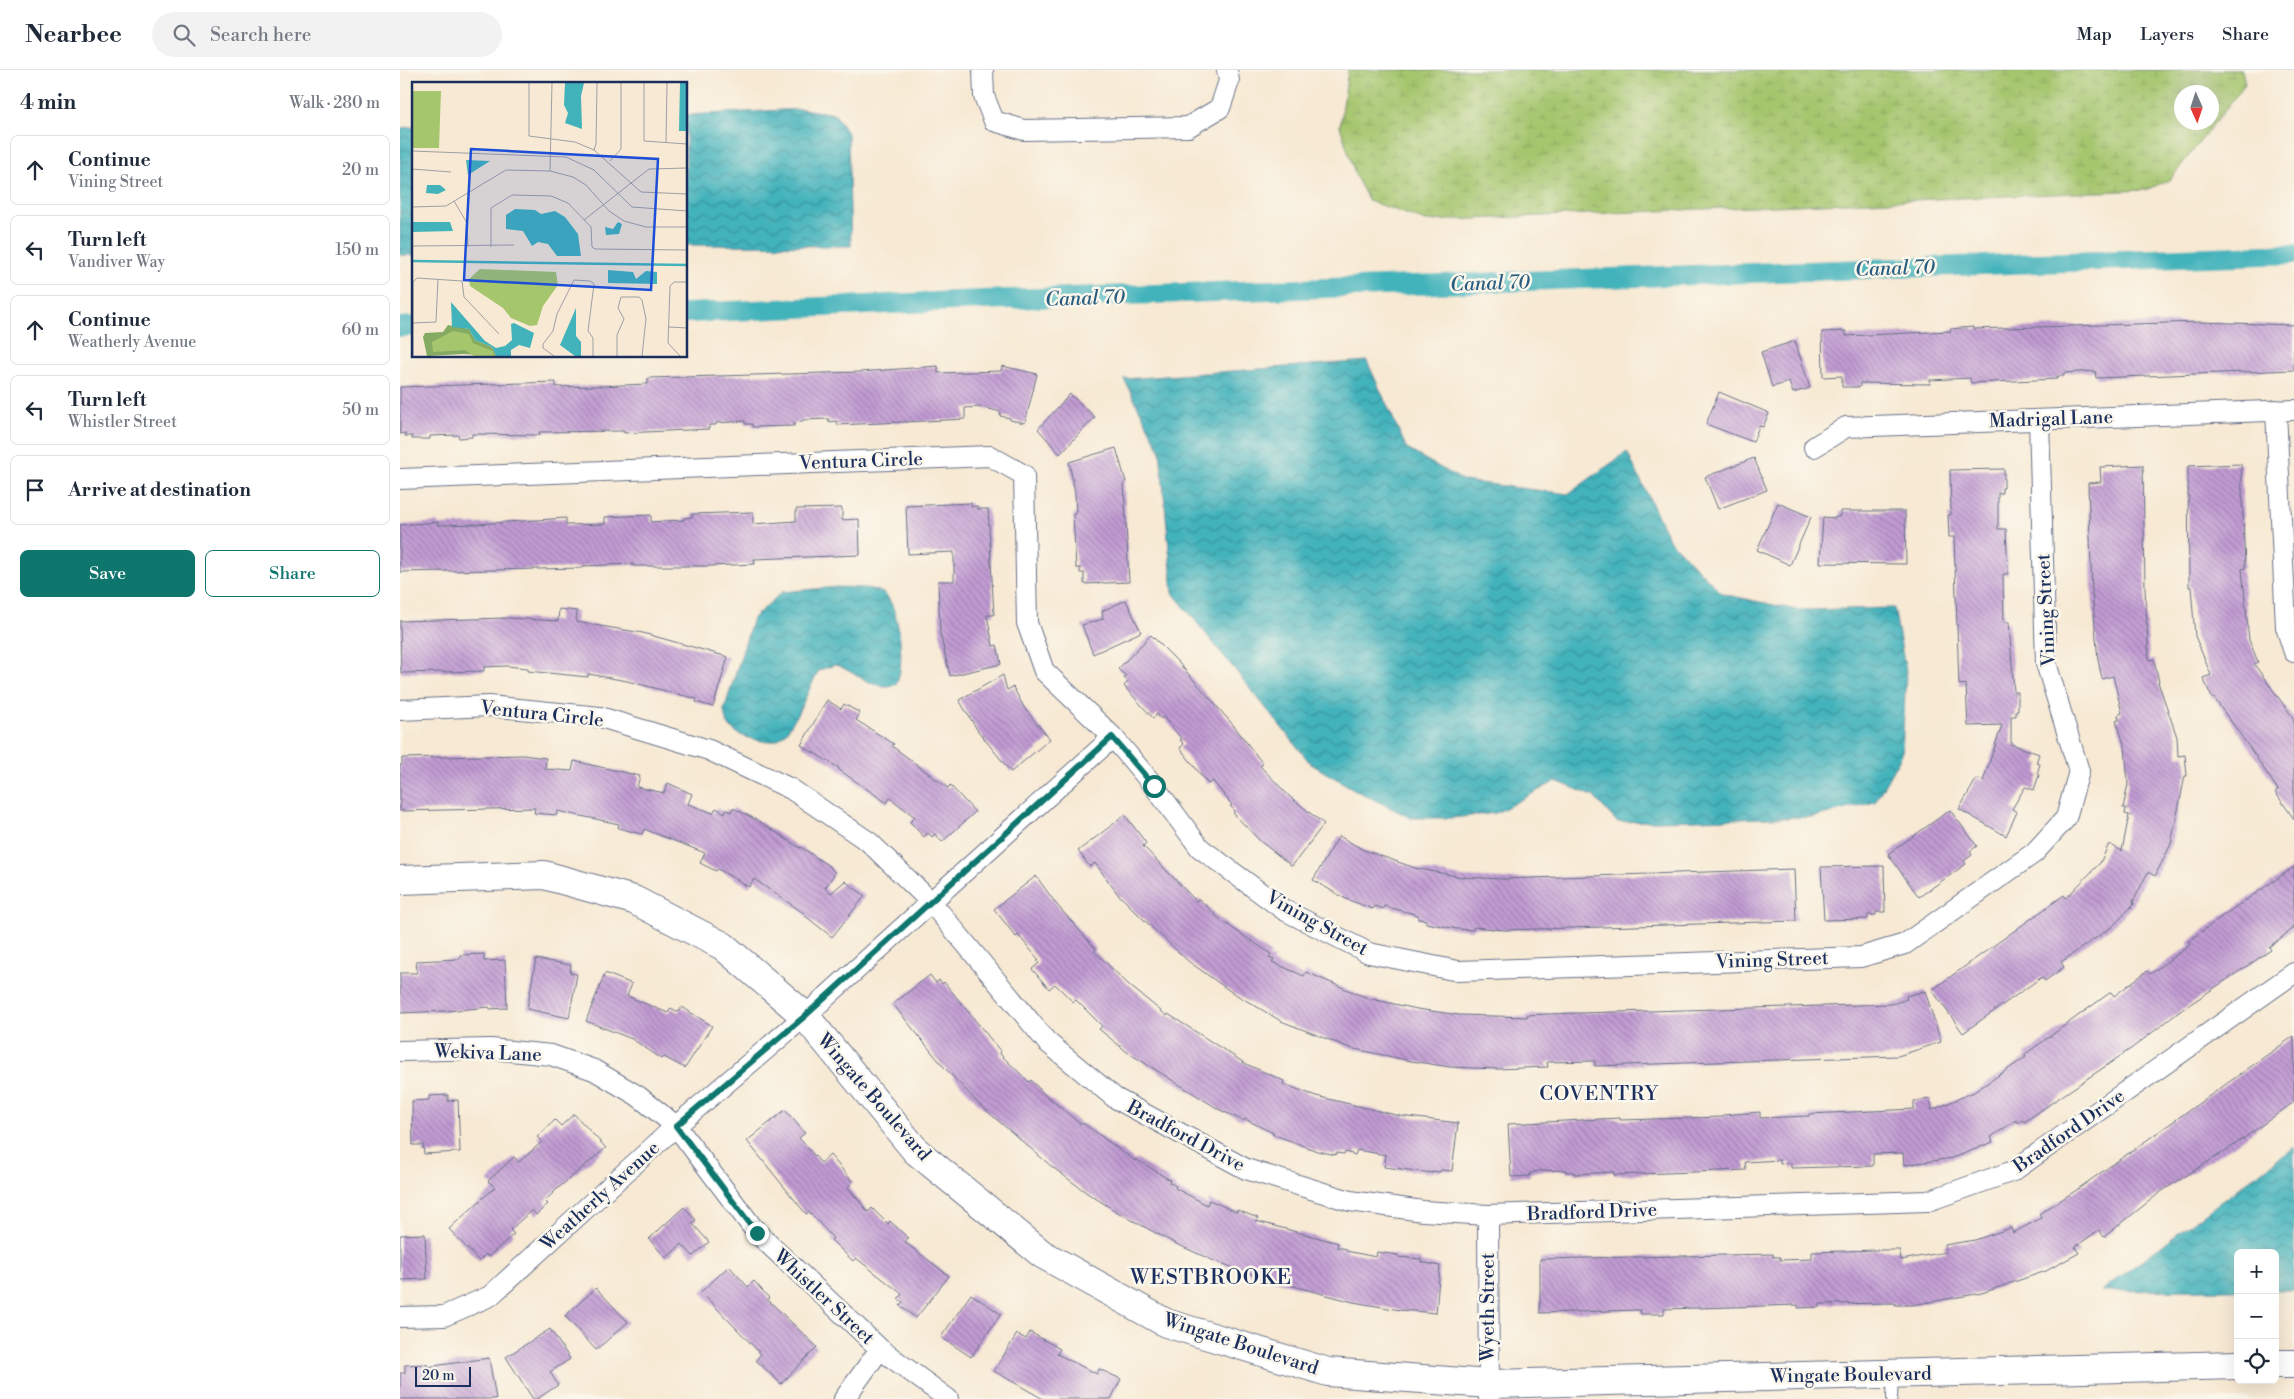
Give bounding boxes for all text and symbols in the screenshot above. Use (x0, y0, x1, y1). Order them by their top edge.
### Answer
search box (152, 12, 502, 57)
text: Nearbee (25, 20, 122, 50)
icon: search (170, 21, 198, 49)
text: Search here (210, 23, 311, 47)
text: Map (2077, 23, 2112, 46)
text: Layers (2140, 23, 2194, 46)
text: Share (2222, 23, 2269, 46)
inset map (412, 82, 688, 358)
north arrow (2174, 85, 2219, 130)
text: 4 min (20, 90, 76, 116)
text: Walk · 280 m (289, 93, 380, 113)
text: Continue (68, 148, 151, 172)
icon: ahead (21, 156, 49, 184)
text: 20 m (342, 160, 379, 180)
text: Vining Street (68, 172, 163, 192)
text: Turn left (68, 228, 147, 252)
icon: left (21, 236, 49, 264)
text: 150 m (335, 240, 379, 260)
text: Vandiver Way (68, 252, 165, 272)
water label: Canal 70 (1855, 255, 1936, 283)
water label: Canal 70 (1450, 270, 1531, 298)
water label: Canal 70 (1045, 285, 1126, 313)
text: Continue (68, 308, 151, 332)
icon: ahead (21, 316, 49, 344)
text: 60 m (341, 320, 379, 340)
text: Weatherly Avenue (68, 332, 196, 352)
text: Turn left (68, 388, 147, 412)
icon: left (21, 396, 49, 424)
text: 50 m (342, 400, 379, 420)
street label: Madrigal Lane (1989, 405, 2113, 433)
text: Whistler Street (68, 412, 177, 432)
street label: Ventura Circle (798, 447, 923, 475)
icon: arrive (21, 476, 49, 504)
text: Arrive at destination (68, 478, 251, 502)
button: Save (20, 550, 195, 597)
button: Share (205, 550, 380, 597)
street label: Vining Street (2031, 553, 2061, 668)
street label: Ventura Circle (478, 695, 605, 732)
route start (1143, 775, 1166, 798)
street label: Vining Street (1261, 885, 1372, 961)
street label: Vining Street (1714, 946, 1829, 974)
street label: Wingate Boulevard (811, 1027, 936, 1166)
street label: Wekiva Lane (433, 1039, 542, 1067)
district label: COVENTRY (1539, 1082, 1659, 1107)
street label: Bradford Drive (2008, 1084, 2129, 1179)
street label: Bradford Drive (1122, 1094, 1249, 1177)
street label: Weatherly Avenue (535, 1136, 665, 1257)
street label: Bradford Drive (1526, 1198, 1657, 1226)
route end (746, 1222, 769, 1245)
street label: Whistler Street (768, 1243, 880, 1350)
map controls (2234, 1249, 2279, 1384)
button: + (2234, 1249, 2279, 1294)
street label: Wyeth Street (1476, 1252, 1500, 1363)
district label: WESTBROOKE (1129, 1265, 1292, 1291)
button: − (2234, 1294, 2279, 1339)
street label: Wingate Boulevard (1160, 1307, 1322, 1380)
button: locate (2234, 1339, 2279, 1384)
street label: Wingate Boulevard (1769, 1362, 1932, 1388)
scale bar (415, 1364, 471, 1387)
text: 20 m (422, 1367, 454, 1385)

